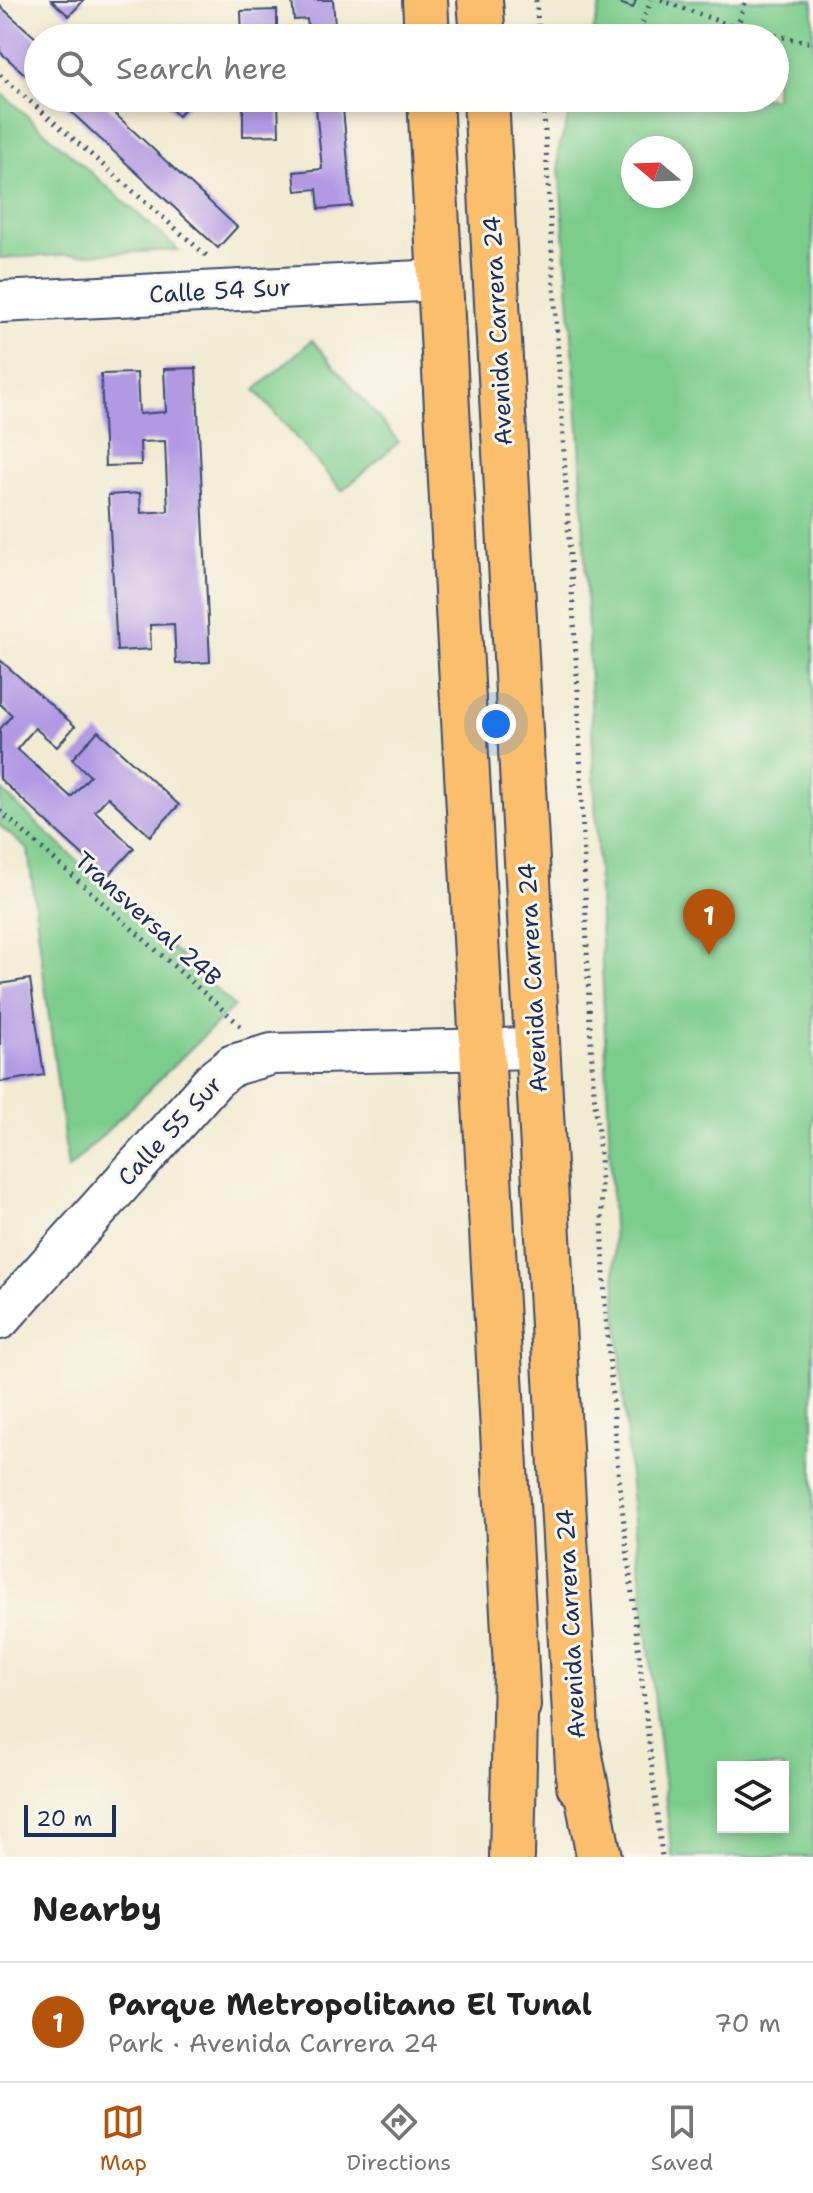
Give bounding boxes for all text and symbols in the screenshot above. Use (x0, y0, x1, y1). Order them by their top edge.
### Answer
search box (24, 24, 789, 112)
icon: search (52, 46, 96, 90)
text: Search here (116, 48, 287, 89)
north arrow (621, 136, 693, 208)
street label: Avenida Carrera 24 (476, 215, 520, 447)
street label: Calle 54 Sur (148, 271, 292, 311)
your location (476, 704, 516, 744)
street label: Transversal 24B (68, 844, 228, 994)
street label: Avenida Carrera 24 (511, 862, 555, 1094)
pin: 1 (683, 889, 735, 955)
street label: Calle 55 Sur (111, 1069, 229, 1193)
street label: Avenida Carrera 24 (549, 1508, 593, 1740)
map controls (717, 1761, 789, 1833)
button: layers (717, 1761, 789, 1833)
scale bar (24, 1801, 116, 1837)
text: 20 m (36, 1804, 93, 1833)
text: Nearby (32, 1886, 162, 1932)
text: Parque Metropolitano El Tunal (108, 1984, 592, 2025)
text: 1 (52, 2005, 64, 2040)
text: 70 m (714, 2005, 781, 2040)
text: Park · Avenida Carrera 24 (108, 2025, 438, 2060)
tab: Map (100, 2100, 147, 2177)
tab: Directions (346, 2100, 451, 2177)
tab: Saved (651, 2100, 713, 2177)

